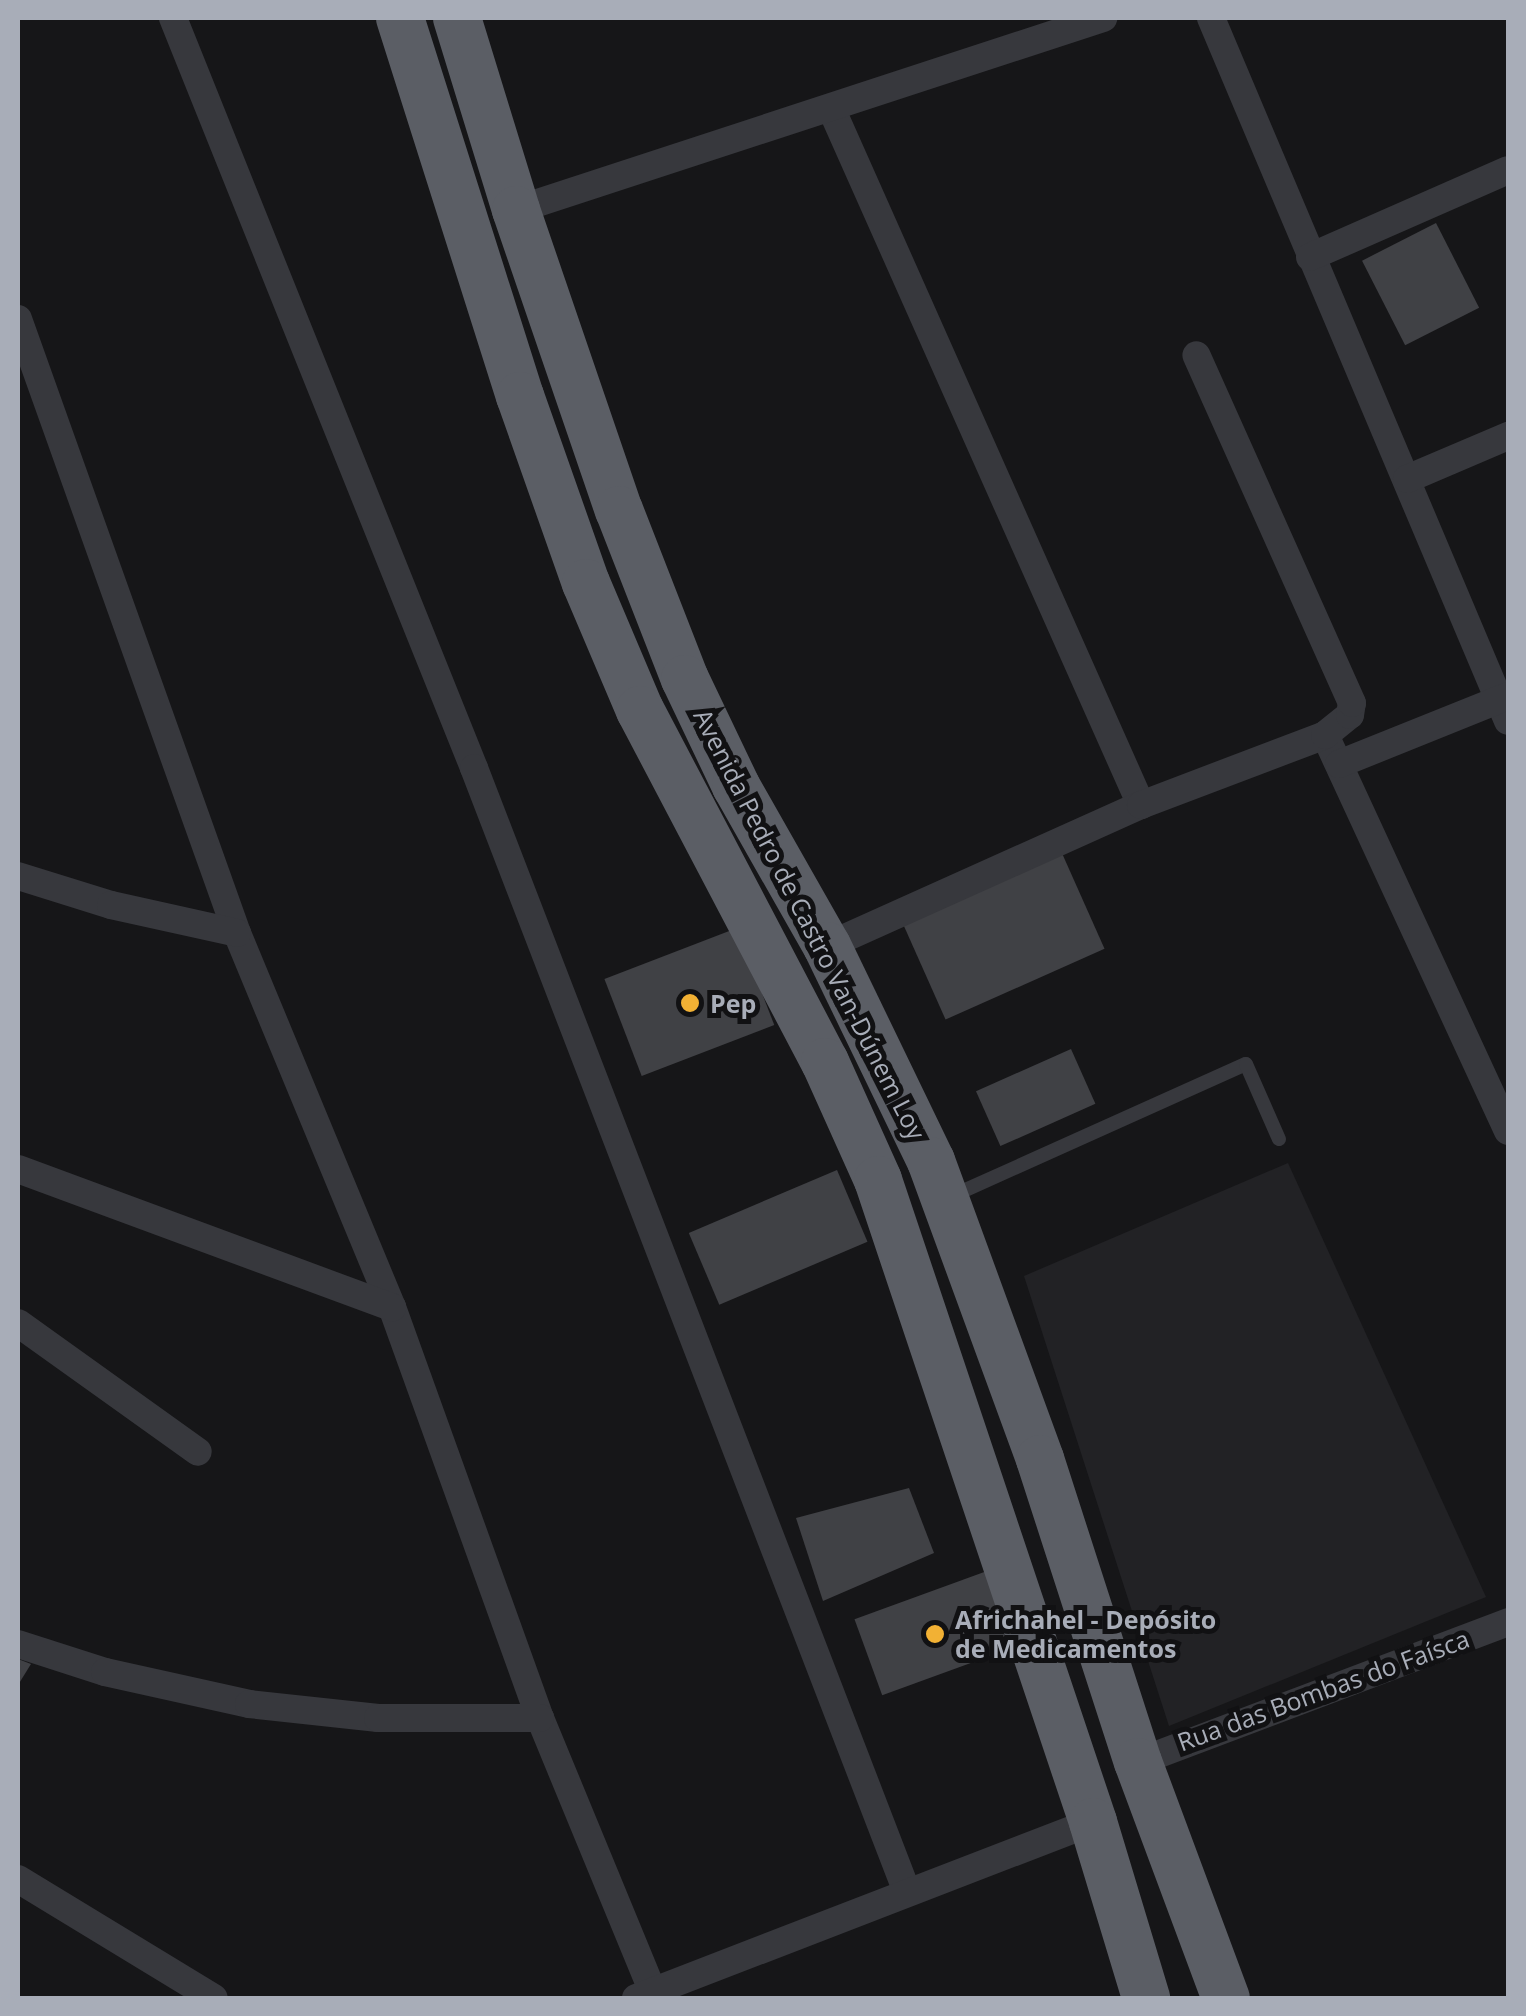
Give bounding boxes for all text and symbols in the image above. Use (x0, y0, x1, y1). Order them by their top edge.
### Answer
street label: Avenida Pedro de Castro Van-Dúnem Loy (688, 704, 932, 1144)
place label: Pep (710, 988, 756, 1018)
marker: Pep (679, 992, 701, 1014)
place label: Africhahel - Depósito de Medicamentos (955, 1605, 1216, 1664)
marker: Africhahel - Depósito de Medicamentos (924, 1623, 946, 1645)
street label: Rua das Bombas do Faísca (1173, 1623, 1473, 1757)

